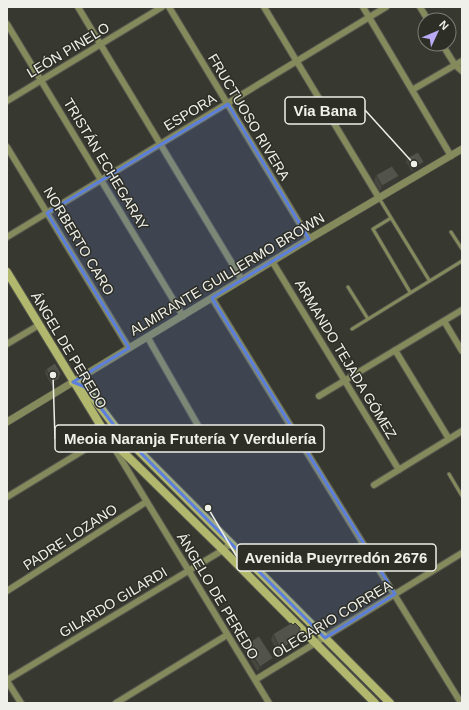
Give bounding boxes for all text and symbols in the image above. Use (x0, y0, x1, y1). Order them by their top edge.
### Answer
north arrow (417, 12, 457, 52)
text: N (437, 18, 451, 32)
street label: LEÓN PINELO (24, 19, 112, 81)
street label: FRUCTUOSO RIVERA (205, 51, 293, 184)
street label: ESPORA (161, 90, 220, 134)
street label: TRISTÁN ECHEGARAY (60, 95, 152, 233)
callout: Via Bana (285, 97, 365, 124)
text: Via Bana (293, 102, 357, 119)
street label: NORBERTO CARO (40, 184, 118, 298)
street label: ALMIRANTE GUILLERMO BROWN (127, 209, 327, 339)
street label: ARMANDO TEJADA GÓMEZ (292, 276, 400, 442)
street label: ÁNGEL DE PEREDO (28, 289, 110, 411)
callout: Meoia Naranja Frutería Y Verdulería (55, 425, 324, 452)
text: Meoia Naranja Frutería Y Verdulería (64, 430, 317, 447)
street label: PADRE LOZANO (20, 501, 120, 573)
street label: ÁNGELO DE PEREDO (174, 530, 262, 662)
callout: Avenida Pueyrredón 2676 (237, 544, 436, 571)
text: Avenida Pueyrredón 2676 (245, 549, 427, 566)
street label: GILARDO GILARDI (56, 563, 170, 641)
street label: OLEGARIO CORREA (269, 577, 395, 661)

